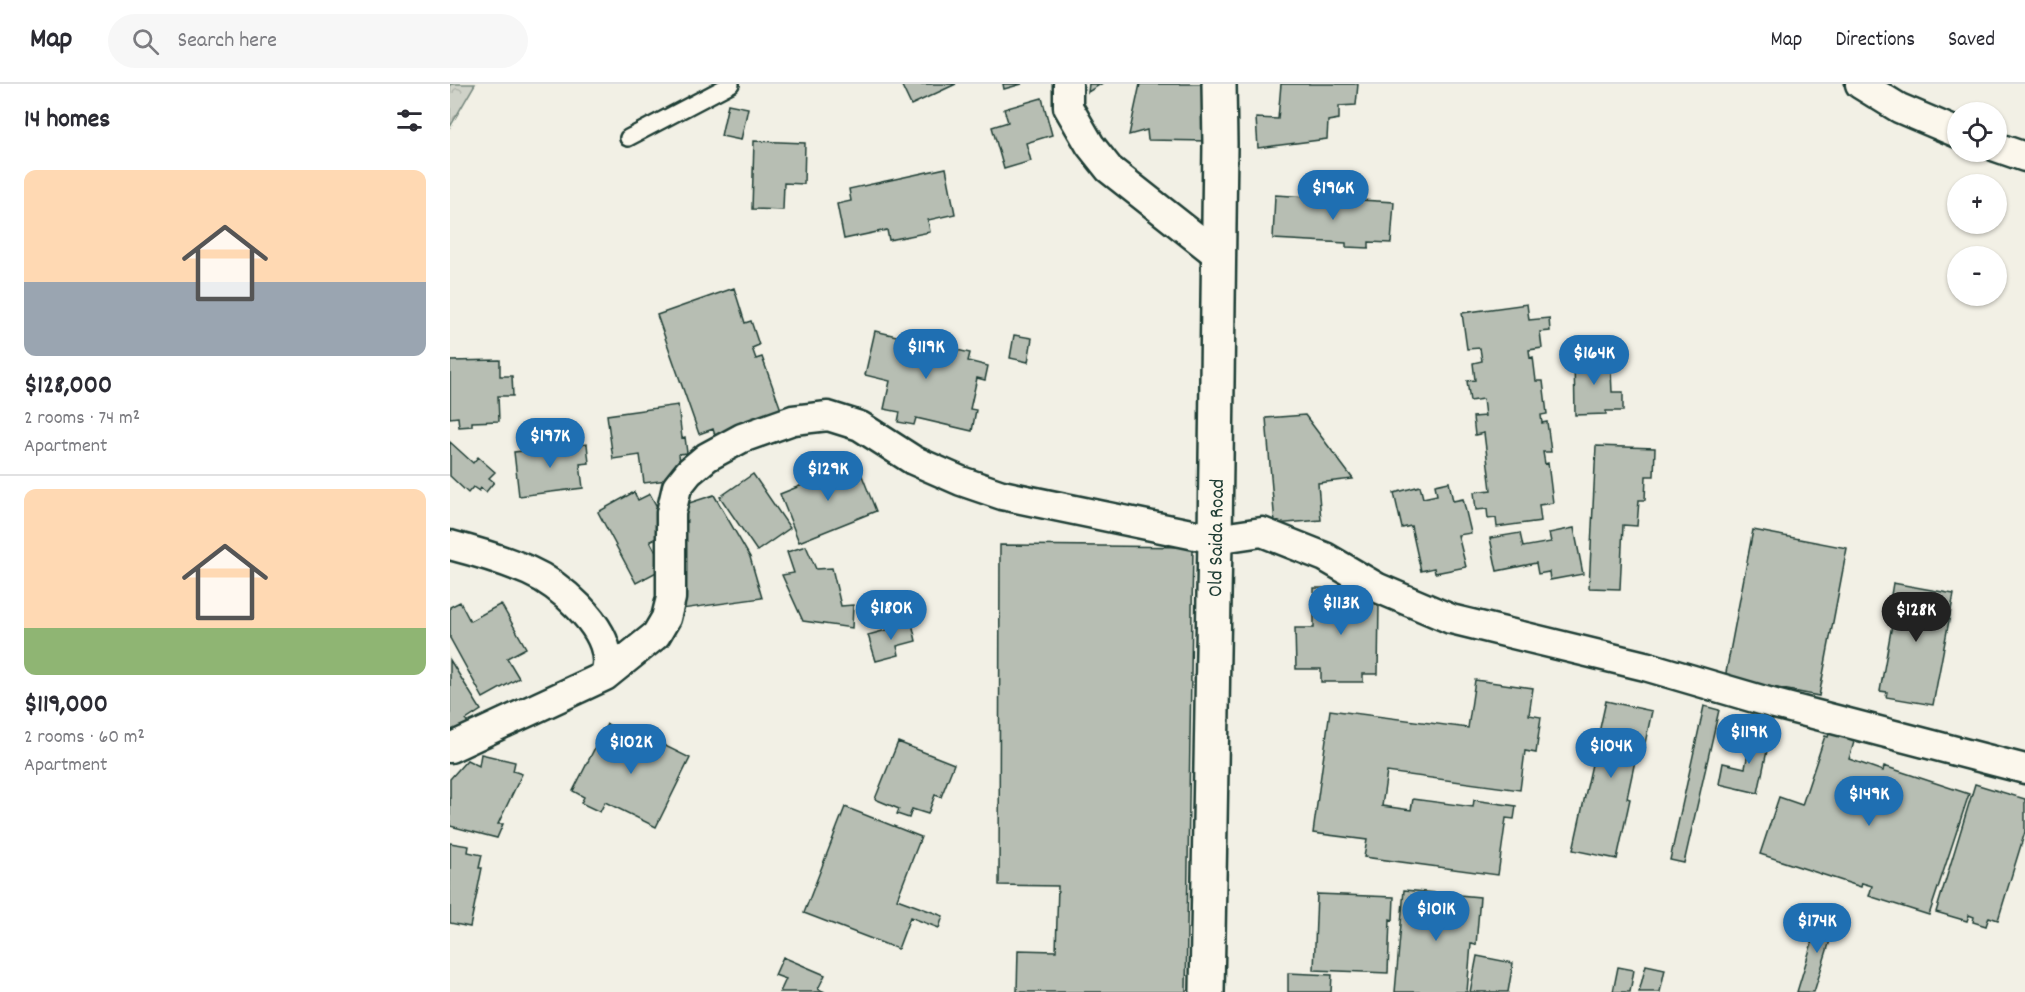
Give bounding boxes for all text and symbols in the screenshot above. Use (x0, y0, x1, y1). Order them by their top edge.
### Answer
search box (108, 14, 528, 68)
text: Map (30, 21, 72, 61)
icon: search (129, 25, 162, 58)
text: Search here (177, 26, 277, 57)
text: Map (1771, 26, 1802, 56)
text: Directions (1835, 26, 1915, 56)
text: Saved (1948, 26, 1995, 56)
text: 14 homes (24, 102, 110, 139)
map controls (1947, 102, 2007, 306)
button: locate (1947, 102, 2007, 162)
icon: filters (393, 104, 426, 137)
pin: $196K (1291, 170, 1375, 221)
button: + (1947, 174, 2007, 234)
text: $196K (1312, 175, 1354, 203)
icon: home (171, 209, 279, 317)
button: − (1947, 246, 2007, 306)
pin: $119K (884, 329, 968, 380)
text: $119K (907, 334, 945, 362)
pin: $164K (1552, 335, 1636, 386)
text: $164K (1573, 340, 1615, 368)
text: $128,000 (24, 368, 112, 405)
text: 2 rooms · 74 m² (24, 405, 140, 433)
pin: $197K (508, 418, 592, 469)
text: $197K (530, 423, 570, 451)
text: Apartment (24, 433, 107, 461)
pin: $129K (786, 451, 870, 502)
text: $129K (807, 456, 849, 484)
street label: Old Saida Road (1202, 479, 1234, 598)
icon: home (171, 528, 279, 636)
pin: $113K (1299, 585, 1383, 636)
pin: $180K (849, 590, 933, 641)
text: $113K (1322, 590, 1360, 618)
pin: $128K (1874, 592, 1958, 643)
text: $180K (870, 595, 912, 623)
text: $128K (1896, 597, 1936, 625)
text: $119,000 (24, 687, 108, 724)
pin: $119K (1707, 714, 1791, 765)
text: $119K (1730, 719, 1768, 747)
text: 2 rooms · 60 m² (24, 724, 145, 752)
pin: $102K (589, 724, 673, 775)
pin: $104K (1569, 728, 1653, 779)
text: $102K (609, 729, 653, 757)
text: $104K (1590, 733, 1632, 761)
text: Apartment (24, 752, 107, 780)
pin: $149K (1827, 776, 1911, 827)
text: $149K (1848, 781, 1890, 809)
pin: $101K (1394, 891, 1478, 942)
text: $101K (1416, 896, 1456, 924)
pin: $174K (1775, 903, 1859, 954)
text: $174K (1797, 908, 1837, 936)

